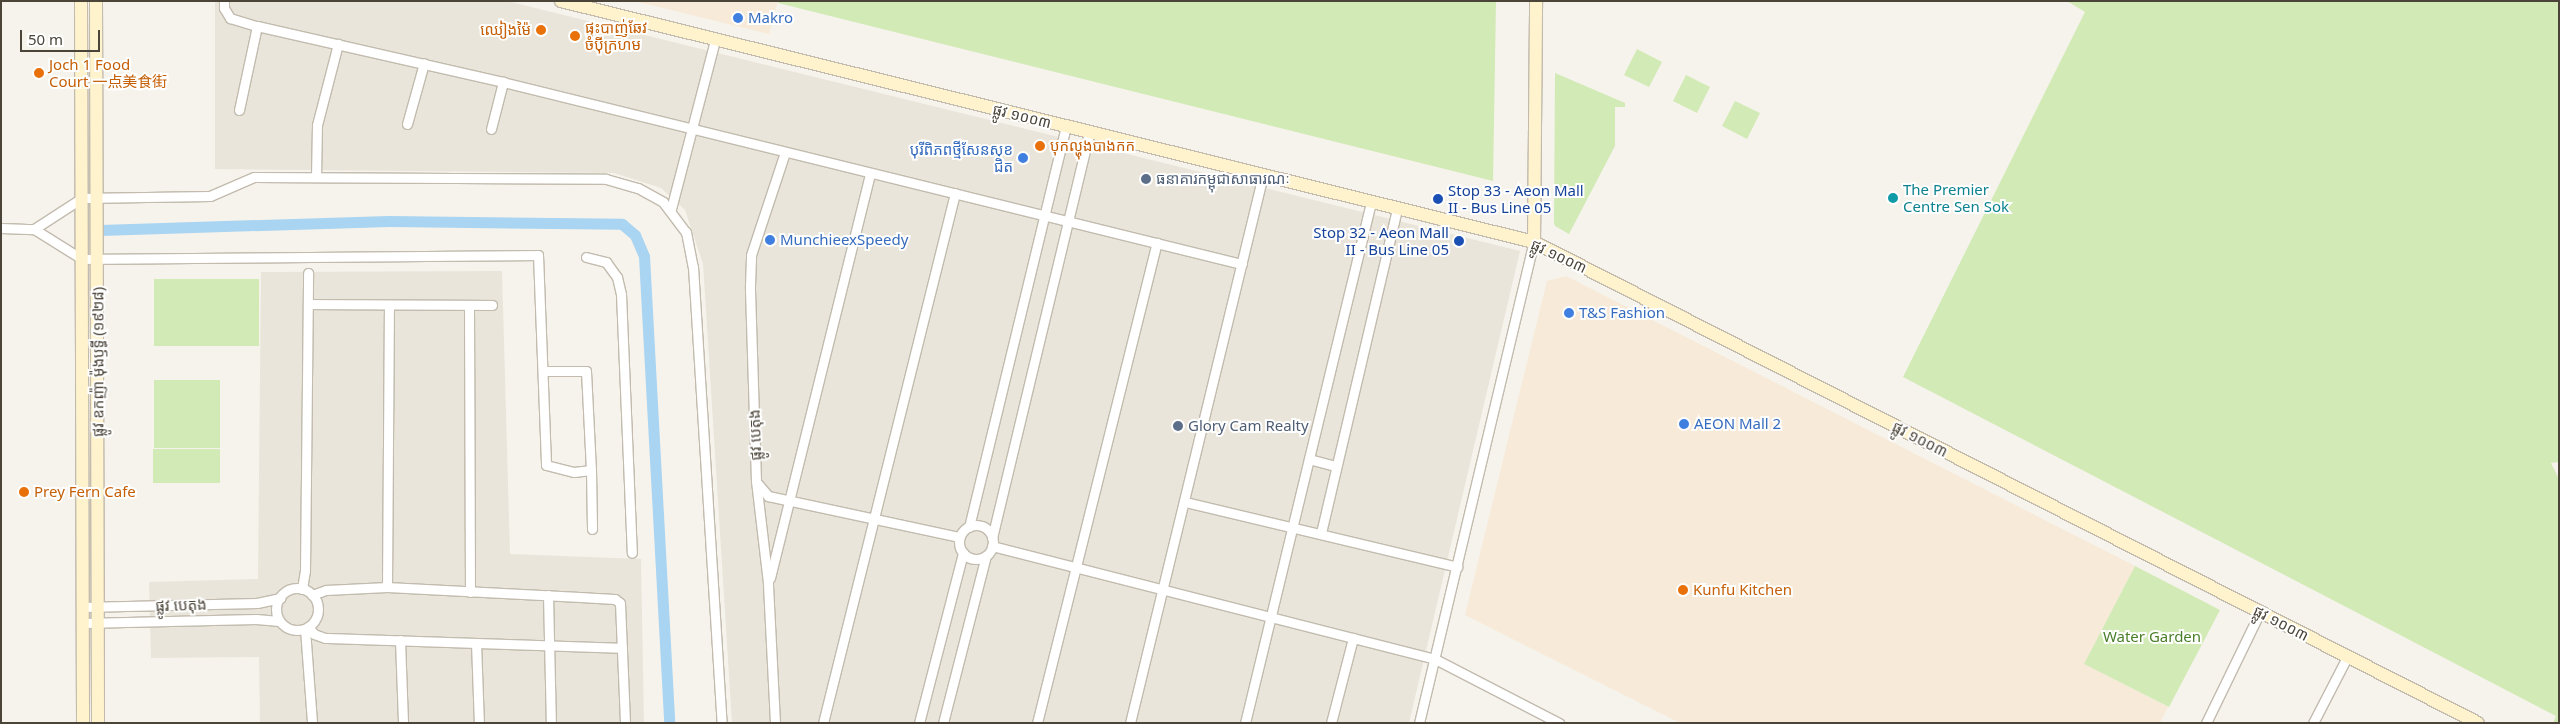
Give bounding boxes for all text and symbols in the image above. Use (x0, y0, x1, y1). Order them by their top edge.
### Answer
place label: Makro (748, 9, 793, 27)
marker: Makro (732, 12, 744, 24)
place label: ផ្ទះបាញ់ឆែវ ចំប៉ីក្រហម (585, 18, 647, 53)
scale bar (22, 20, 102, 52)
place label: ឈៀងម៉ៃ (480, 21, 531, 39)
marker: ឈៀងម៉ៃ (535, 24, 547, 36)
text: 50 m (28, 29, 63, 49)
marker: ផ្ទះបាញ់ឆែវ ចំប៉ីក្រហម (569, 30, 581, 42)
place label: Joch 1 Food Court 一点美食街 (49, 55, 167, 90)
marker: Joch 1 Food Court 一点美食街 (33, 67, 45, 79)
street label: ផ្លូវ ១០០៣ (991, 100, 1053, 132)
place label: បុកល្ហុងបាងកក (1050, 137, 1135, 155)
place label: បុរីពិភពថ្មីសែនសុខ ជិត (910, 140, 1013, 175)
marker: បុកល្ហុងបាងកក (1034, 140, 1046, 152)
marker: បុរីពិភពថ្មីសែនសុខ ជិត (1017, 152, 1029, 164)
place label: ធនាគារកម្ពុជាសាធារណៈ (1156, 170, 1290, 188)
marker: ធនាគារកម្ពុជាសាធារណៈ (1140, 173, 1152, 185)
place label: The Premier Centre Sen Sok (1903, 180, 2009, 215)
place label: Stop 33 - Aeon Mall II - Bus Line 05 (1448, 181, 1584, 216)
marker: The Premier Centre Sen Sok (1887, 192, 1899, 204)
marker: Stop 33 - Aeon Mall II - Bus Line 05 (1432, 193, 1444, 205)
place label: Stop 32 - Aeon Mall II - Bus Line 05 (1313, 223, 1449, 258)
place label: MunchieexSpeedy (780, 231, 908, 249)
marker: MunchieexSpeedy (764, 234, 776, 246)
marker: Stop 32 - Aeon Mall II - Bus Line 05 (1453, 235, 1465, 247)
street label: ផ្លូវ ១០០៣ (1528, 235, 1590, 277)
street label: ផ្លូវ ឧកញ៉ា ម៉ុងឫទ្ធី (១៩២៨) (89, 287, 107, 437)
place label: T&S Fashion (1579, 304, 1665, 322)
marker: T&S Fashion (1563, 307, 1575, 319)
street label: ផ្លូវ បេតុង (745, 409, 765, 461)
place label: AEON Mall 2 (1694, 415, 1781, 433)
place label: Glory Cam Realty (1188, 417, 1309, 435)
street label: ផ្លូវ ១០០៣ (1889, 417, 1951, 461)
marker: AEON Mall 2 (1678, 418, 1690, 430)
marker: Glory Cam Realty (1172, 420, 1184, 432)
place label: Prey Fern Cafe (34, 483, 136, 501)
marker: Prey Fern Cafe (18, 486, 30, 498)
place label: Kunfu Kitchen (1693, 581, 1792, 599)
marker: Kunfu Kitchen (1677, 584, 1689, 596)
street label: ផ្លូវ បេតុង (155, 595, 207, 615)
street label: ផ្លូវ ១០០៣ (2250, 601, 2312, 645)
park label: Water Garden (2103, 628, 2201, 646)

